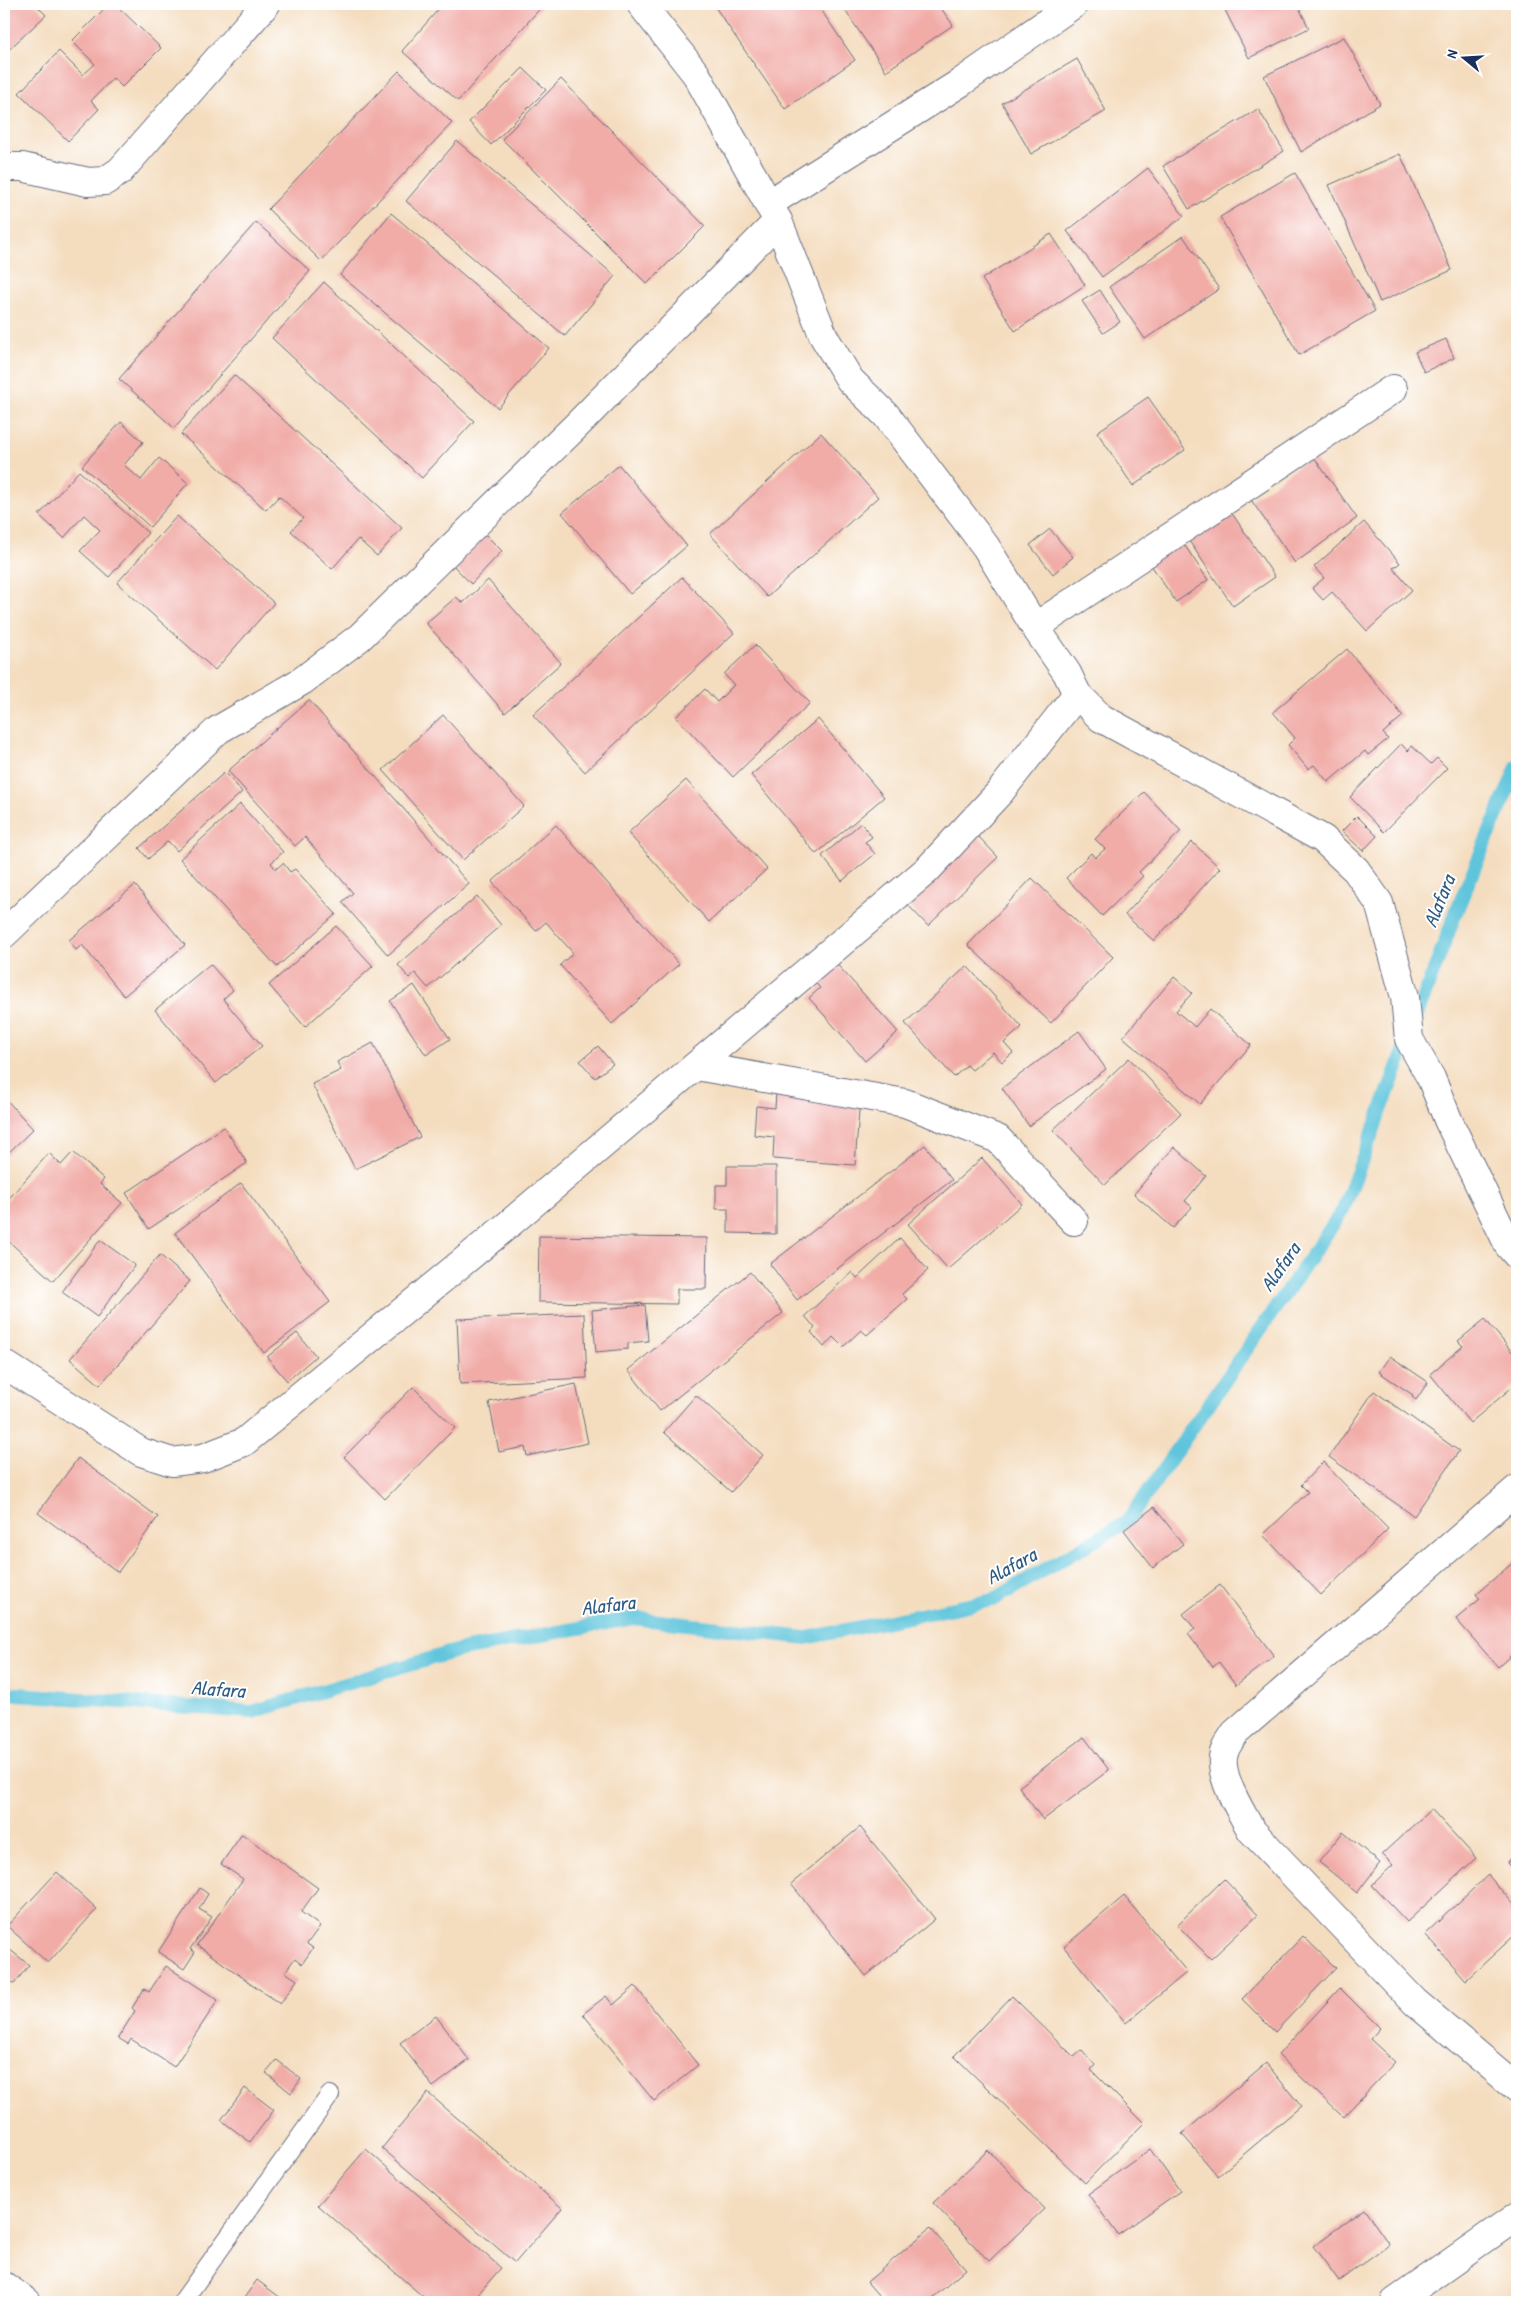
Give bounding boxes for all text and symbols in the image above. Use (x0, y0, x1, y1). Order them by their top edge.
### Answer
north arrow (1438, 32, 1488, 82)
text: N (1441, 47, 1462, 60)
water label: Alafara (1416, 869, 1462, 931)
water label: Alafara (1253, 1235, 1307, 1296)
water label: Alafara (981, 1540, 1043, 1590)
water label: Alafara (580, 1588, 638, 1621)
water label: Alafara (190, 1673, 248, 1704)

